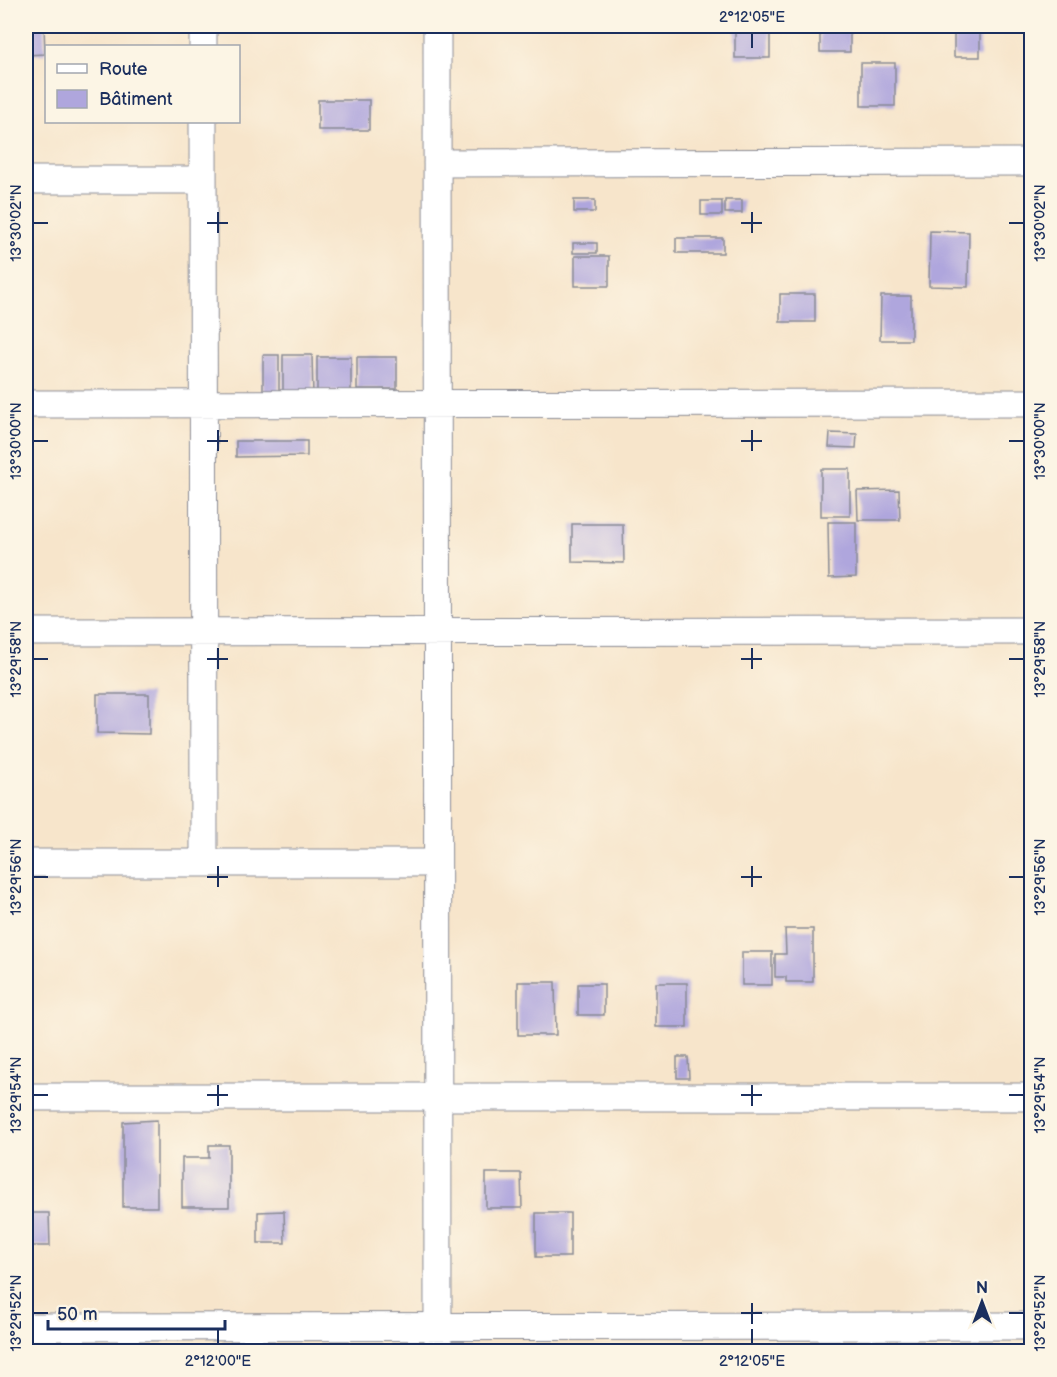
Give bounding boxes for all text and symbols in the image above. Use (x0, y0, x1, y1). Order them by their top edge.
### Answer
text: 2°12'05"E (719, 8, 785, 27)
legend (45, 45, 240, 123)
text: Route (99, 59, 148, 80)
text: Bâtiment (99, 89, 173, 110)
text: 13°30'02"N (7, 184, 26, 262)
text: 13°30'02"N (1031, 184, 1050, 262)
text: 13°30'00"N (7, 402, 26, 480)
text: 13°30'00"N (1031, 402, 1050, 480)
text: 13°29'58"N (7, 621, 26, 697)
text: 13°29'58"N (1031, 621, 1050, 697)
text: 13°29'56"N (7, 838, 26, 916)
text: 13°29'56"N (1031, 838, 1050, 916)
text: 13°29'54"N (7, 1056, 26, 1134)
text: 13°29'54"N (1031, 1056, 1050, 1134)
north arrow (952, 1272, 1012, 1332)
text: 13°29'52"N (7, 1275, 26, 1351)
text: 13°29'52"N (1031, 1275, 1050, 1351)
text: N (976, 1279, 988, 1298)
scale bar (48, 1293, 225, 1331)
text: 50 m (57, 1304, 98, 1325)
text: 2°12'00"E (185, 1352, 251, 1371)
text: 2°12'05"E (719, 1352, 785, 1371)

